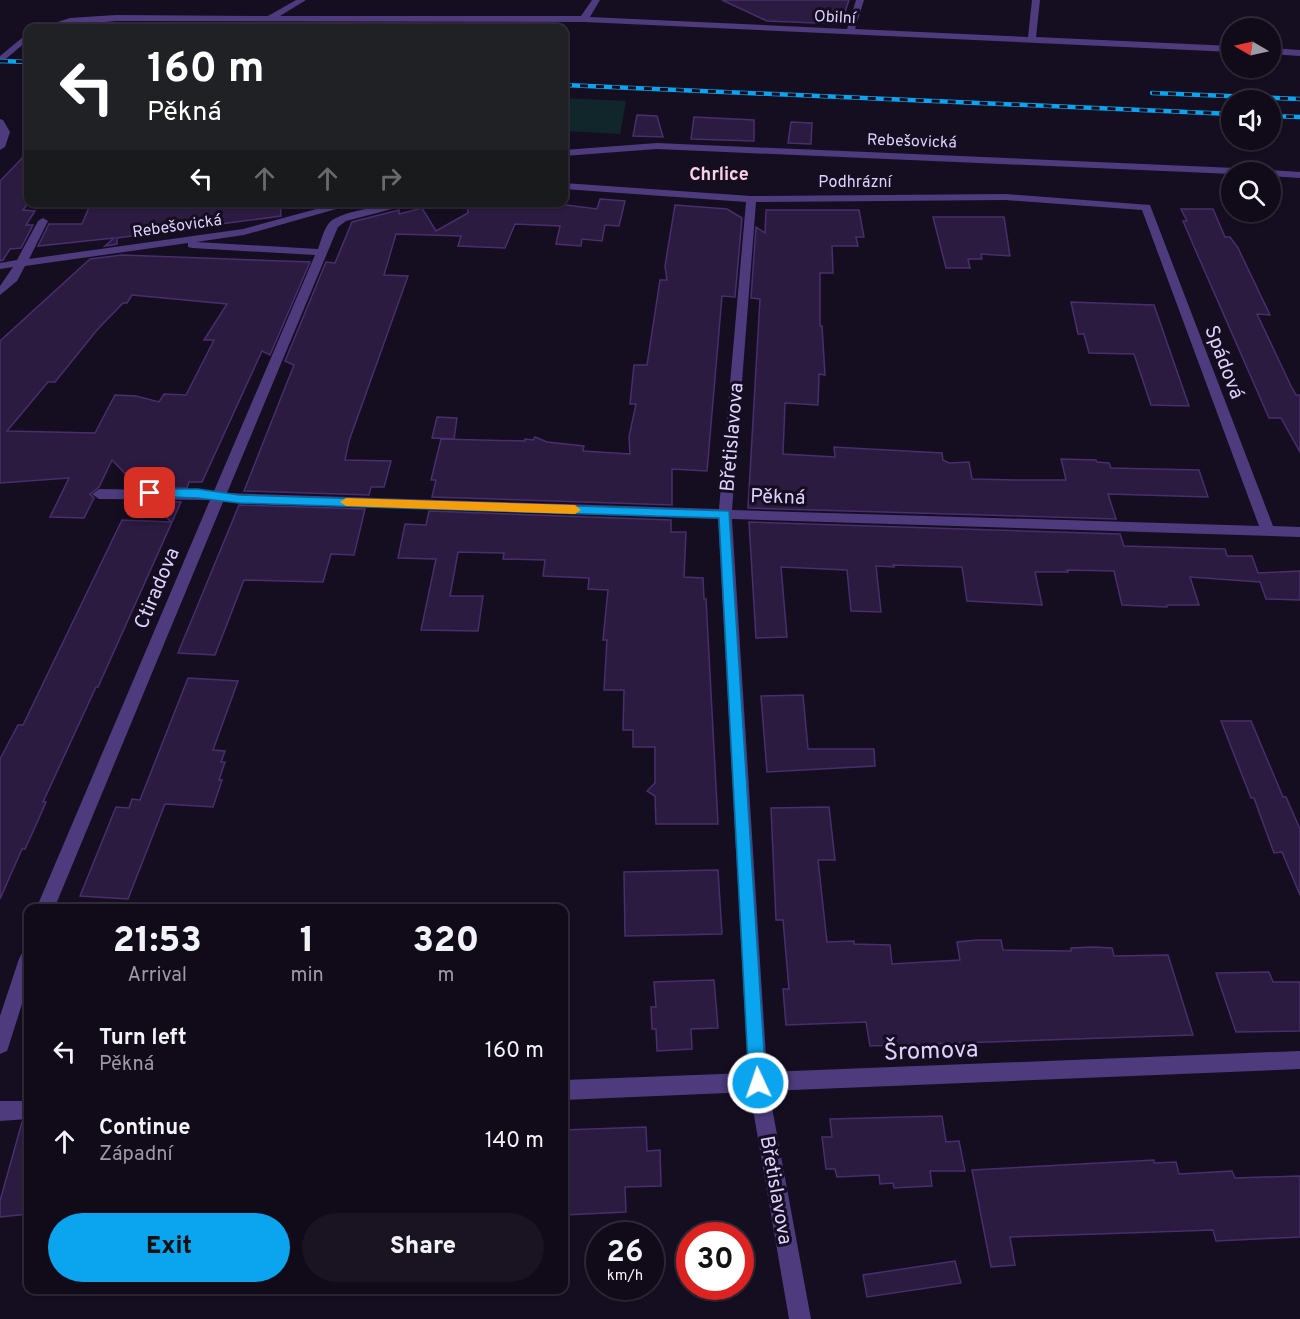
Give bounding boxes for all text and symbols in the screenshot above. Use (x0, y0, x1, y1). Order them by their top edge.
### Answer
street label: Obilní (813, 7, 858, 29)
north arrow (1221, 18, 1281, 78)
map controls (1221, 18, 1281, 222)
text: 160 m (147, 44, 265, 97)
icon: left (48, 48, 126, 126)
button: sound (1221, 90, 1281, 150)
text: Pěkná (147, 96, 222, 130)
street label: Rebešovická (867, 130, 957, 154)
icon: left (185, 162, 218, 195)
icon: ahead (248, 162, 281, 195)
icon: ahead (311, 162, 344, 195)
icon: right (374, 162, 407, 195)
button: search (1221, 162, 1281, 222)
district label: Chrlice (689, 164, 749, 187)
street label: Podhrázní (818, 173, 894, 193)
street label: Rebešovická (131, 211, 223, 243)
street label: Spádová (1197, 322, 1249, 403)
street label: Břetislavova (715, 381, 751, 493)
pin (124, 467, 175, 518)
icon: arrive (133, 476, 166, 509)
street label: Pěkná (750, 484, 806, 512)
street label: Ctiradova (129, 544, 187, 633)
text: 21:53 (113, 919, 202, 965)
text: 1 (300, 919, 315, 965)
text: 320 (413, 919, 479, 965)
text: Arrival (127, 963, 187, 989)
text: min (291, 963, 324, 989)
text: m (437, 963, 454, 989)
text: Turn left (99, 1025, 187, 1052)
street label: Šromova (883, 1033, 979, 1069)
icon: left (48, 1035, 81, 1068)
text: 160 m (485, 1038, 544, 1065)
position arrow (726, 1051, 790, 1115)
text: Pěkná (99, 1052, 154, 1078)
text: Continue (99, 1115, 190, 1142)
icon: ahead (48, 1125, 81, 1158)
text: 140 m (485, 1128, 544, 1155)
street label: Břetislavova (753, 1134, 797, 1247)
text: Západní (99, 1142, 173, 1168)
button: Exit (48, 1213, 290, 1282)
button: Share (302, 1213, 544, 1282)
speed limit sign: 30 (676, 1222, 754, 1300)
text: 26 (607, 1235, 643, 1272)
text: km/h (607, 1267, 643, 1286)

